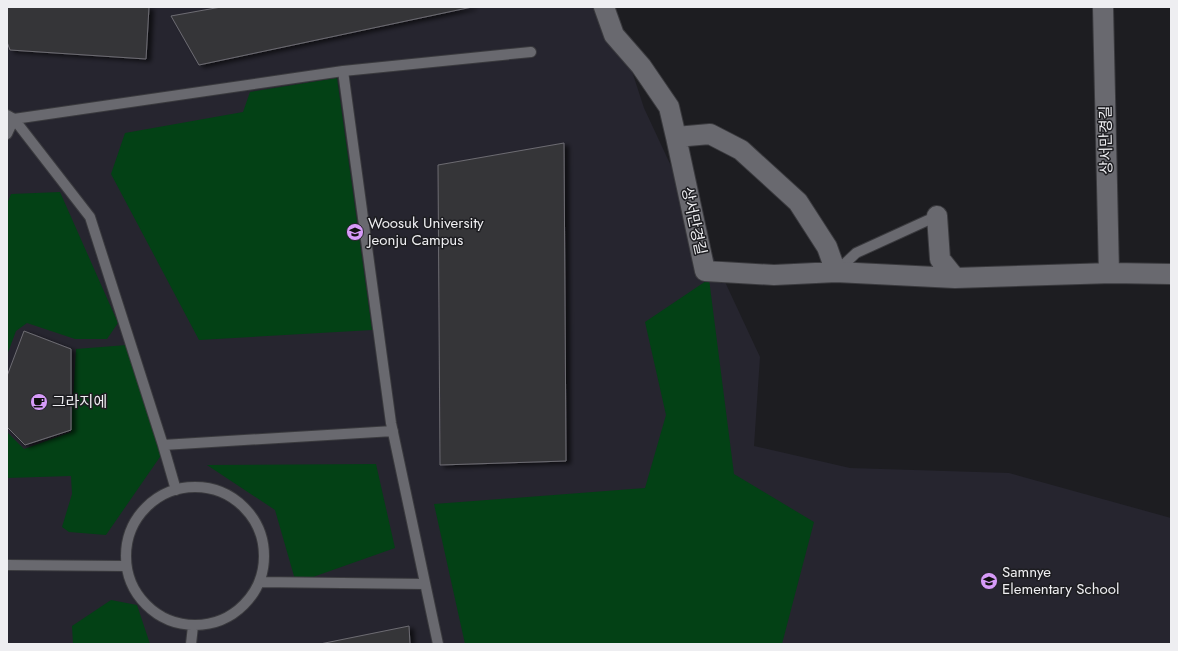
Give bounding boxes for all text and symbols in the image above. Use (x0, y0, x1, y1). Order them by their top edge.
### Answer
street label: 상서만경길 (1094, 105, 1118, 175)
street label: 상서만경길 (676, 185, 712, 257)
place label: Woosuk University Jeonju Campus (366, 212, 484, 251)
school or university icon: Woosuk University Jeonju Campus (345, 222, 365, 242)
place label: 그라지에 (52, 391, 107, 413)
cafe icon: 그라지에 (29, 392, 49, 412)
place label: Samnye Elementary School (1002, 561, 1119, 600)
school or university icon: Samnye Elementary School (979, 571, 999, 591)

